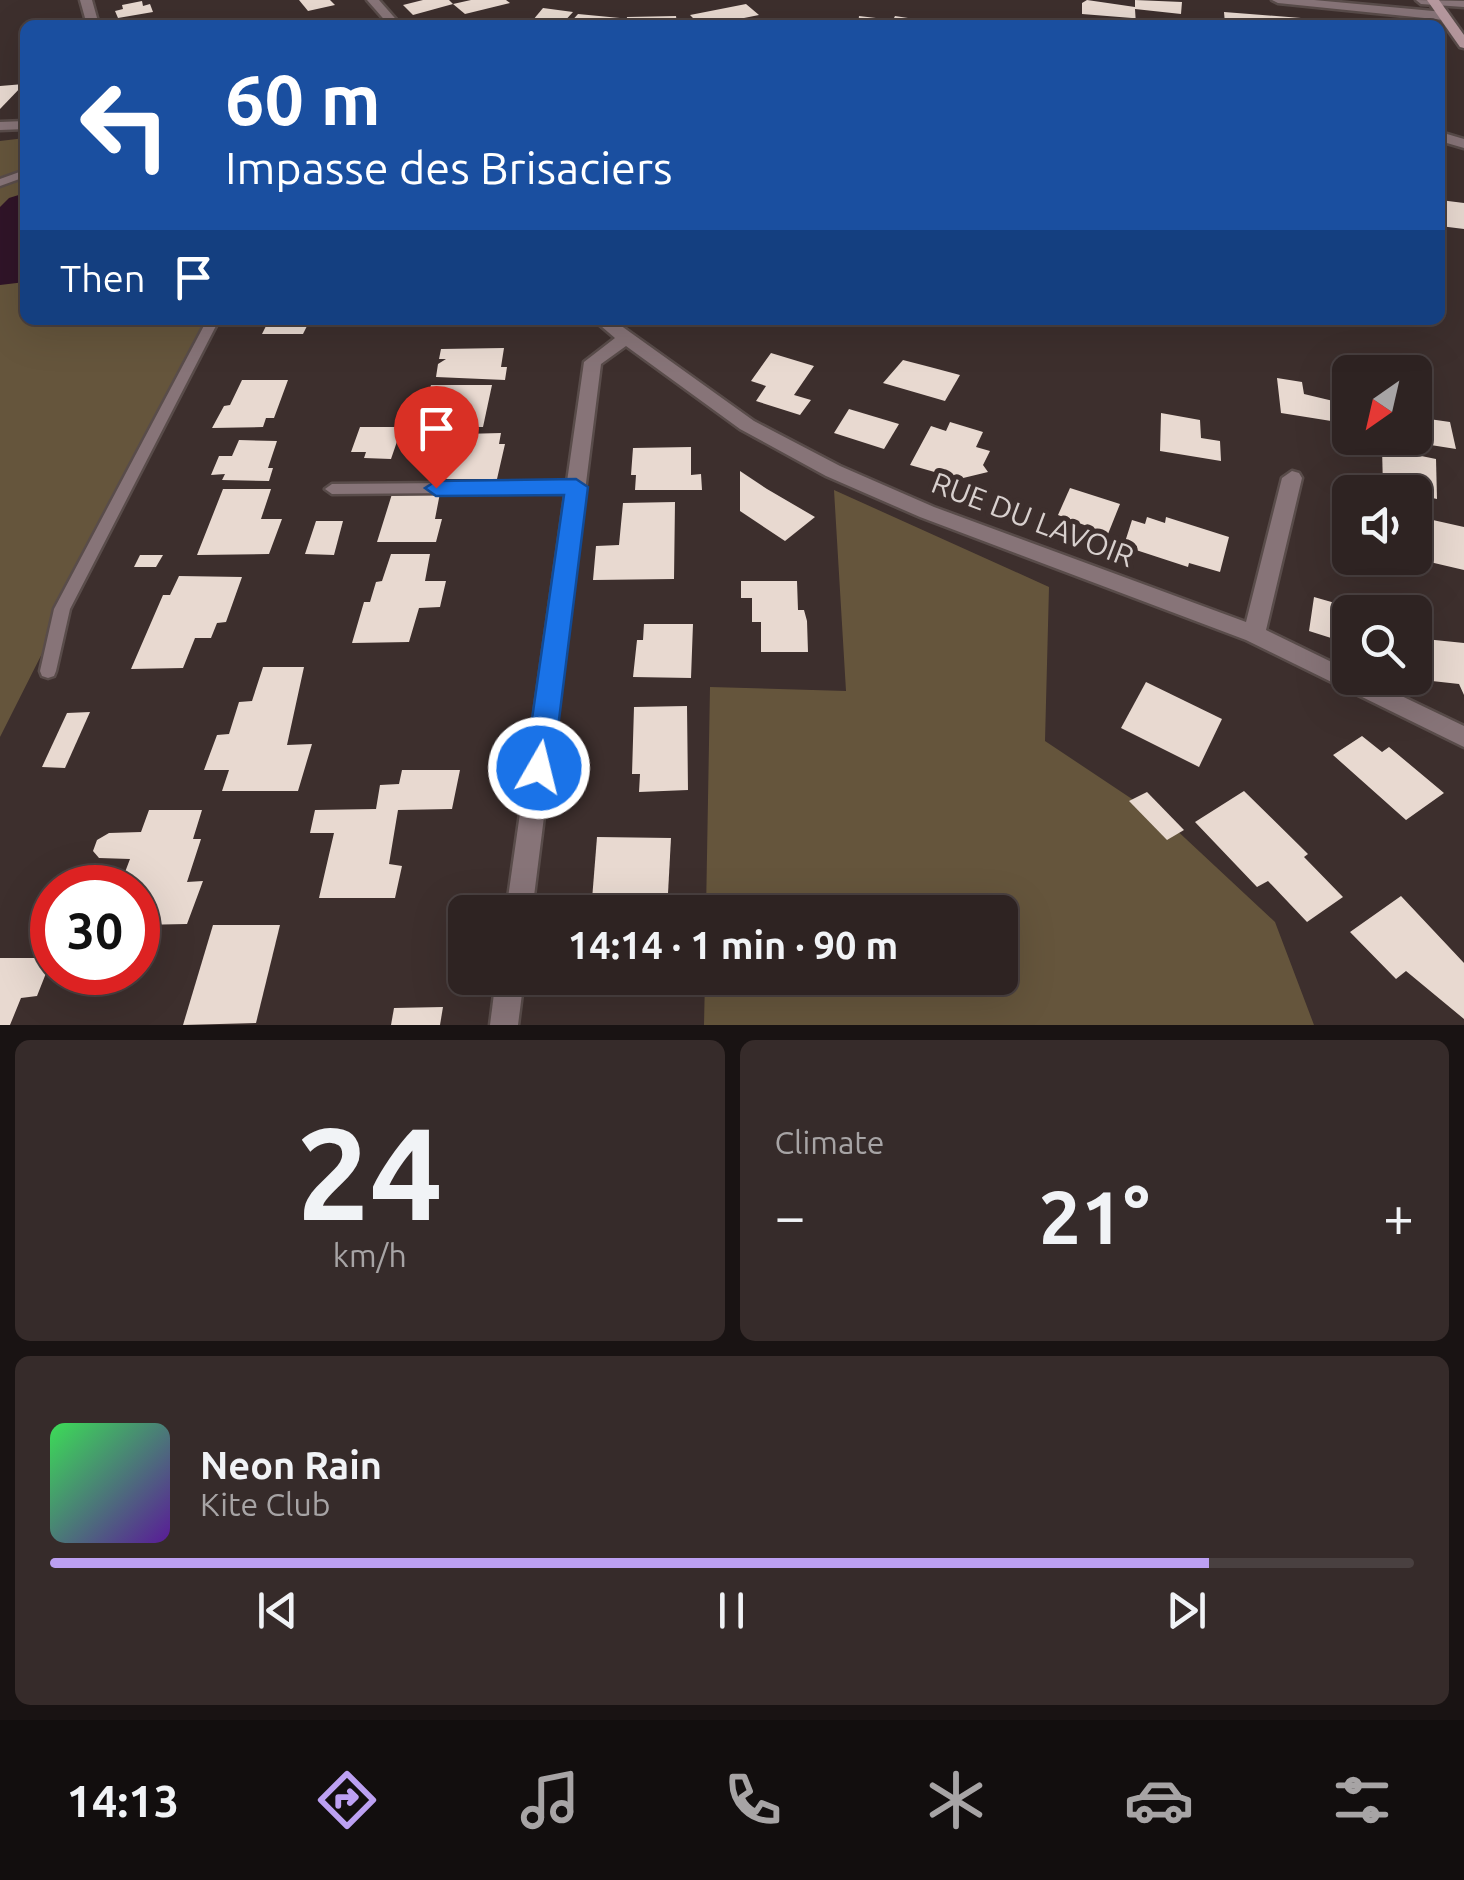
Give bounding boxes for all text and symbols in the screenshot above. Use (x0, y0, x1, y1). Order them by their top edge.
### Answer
icon: left (60, 60, 190, 190)
text: 60 m (225, 60, 381, 138)
text: Impasse des Brisaciers (225, 142, 673, 193)
icon: arrive (166, 250, 221, 305)
text: Then (60, 257, 146, 299)
north arrow (1332, 355, 1432, 455)
map controls (1332, 355, 1432, 695)
pin (394, 386, 479, 489)
icon: arrive (409, 401, 464, 456)
street label: RUE DU LAVOIR (927, 465, 1139, 573)
button: sound (1332, 475, 1432, 575)
button: search (1332, 595, 1432, 695)
position arrow (487, 716, 591, 820)
speed limit sign: 30 (30, 865, 160, 995)
text: 14:14 · 1 min · 90 m (568, 924, 898, 966)
text: 24 (296, 1099, 443, 1245)
text: Climate (775, 1124, 885, 1160)
text: 21° (1039, 1174, 1150, 1258)
text: − (775, 1185, 806, 1246)
text: + (1383, 1185, 1414, 1246)
text: km/h (333, 1237, 407, 1273)
text: Neon Rain (200, 1444, 382, 1486)
text: Kite Club (200, 1486, 330, 1522)
icon: previous (250, 1583, 305, 1638)
icon: pause (704, 1583, 759, 1638)
icon: next (1159, 1583, 1214, 1638)
icon: directions (312, 1765, 382, 1835)
icon: music (515, 1765, 585, 1835)
icon: phone (718, 1765, 788, 1835)
icon: climate (921, 1765, 991, 1835)
icon: car (1124, 1765, 1194, 1835)
icon: filters (1327, 1765, 1397, 1835)
text: 14:13 (67, 1775, 179, 1826)

